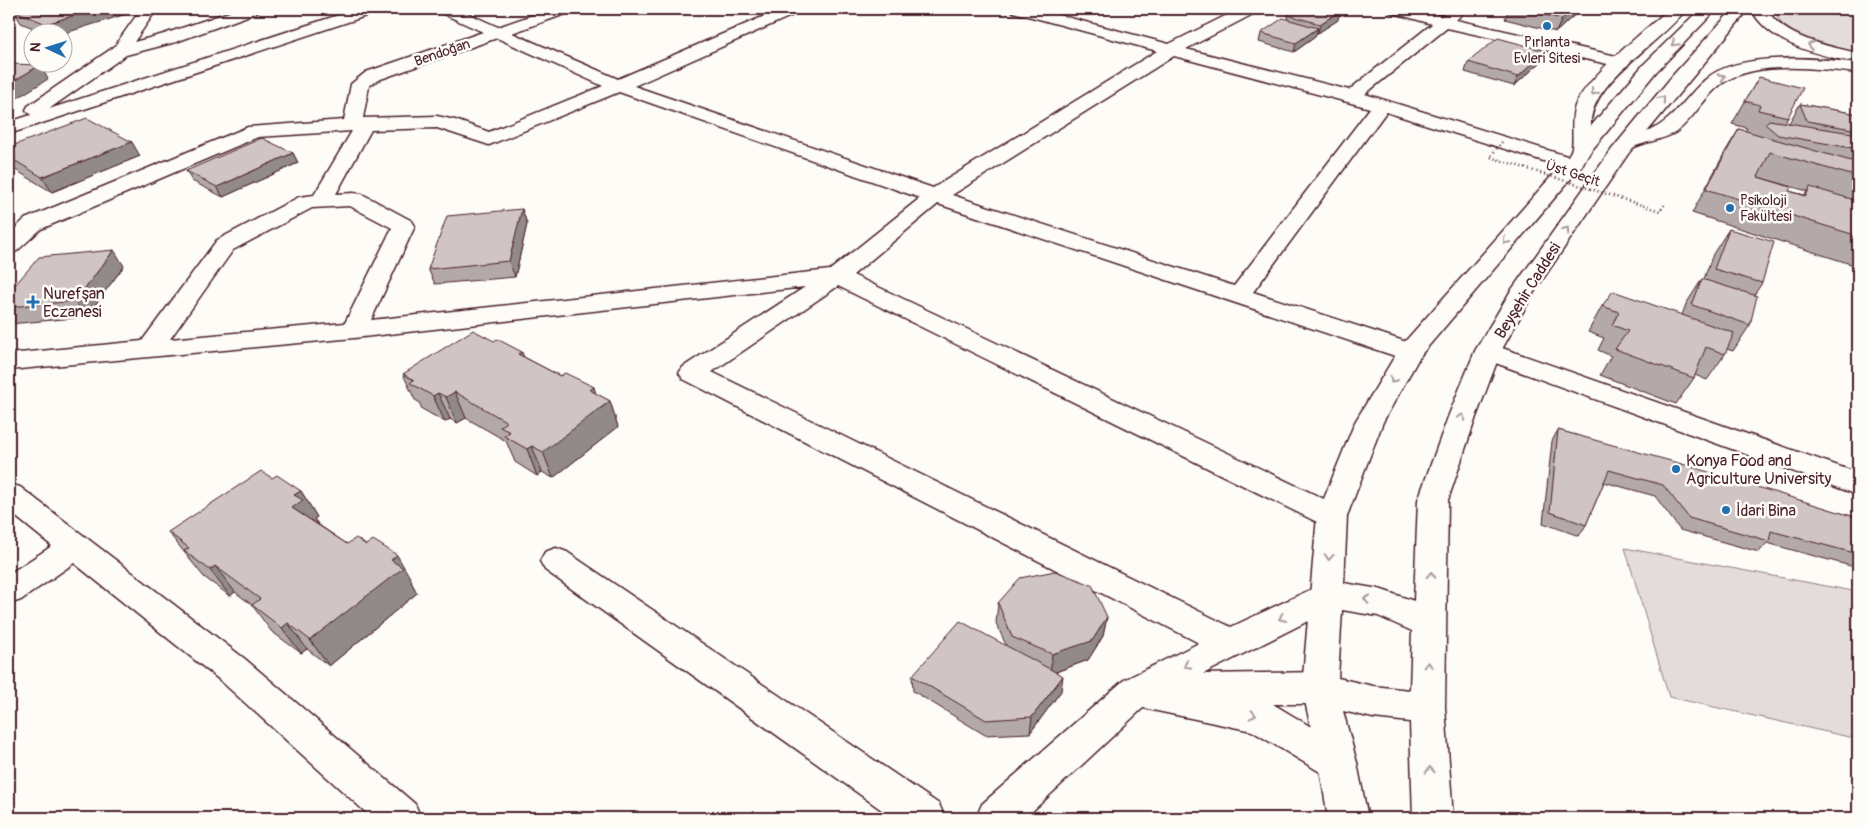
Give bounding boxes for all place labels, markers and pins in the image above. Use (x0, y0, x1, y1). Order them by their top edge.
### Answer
marker: Pırlanta Evleri Sitesi (1541, 20, 1553, 32)
place label: Pırlanta Evleri Sitesi (1514, 34, 1581, 67)
place label: Psikoloji Fakültesi (1740, 192, 1792, 225)
marker: Psikoloji Fakültesi (1724, 202, 1736, 214)
place label: Nurefşan Eczanesi (43, 284, 105, 322)
marker: Nurefşan Eczanesi (27, 296, 39, 308)
place label: Konya Food and Agriculture University (1686, 451, 1831, 489)
marker: Konya Food and Agriculture University (1670, 463, 1682, 475)
place label: İdari Bina (1736, 501, 1796, 521)
marker: İdari Bina (1720, 504, 1732, 516)

